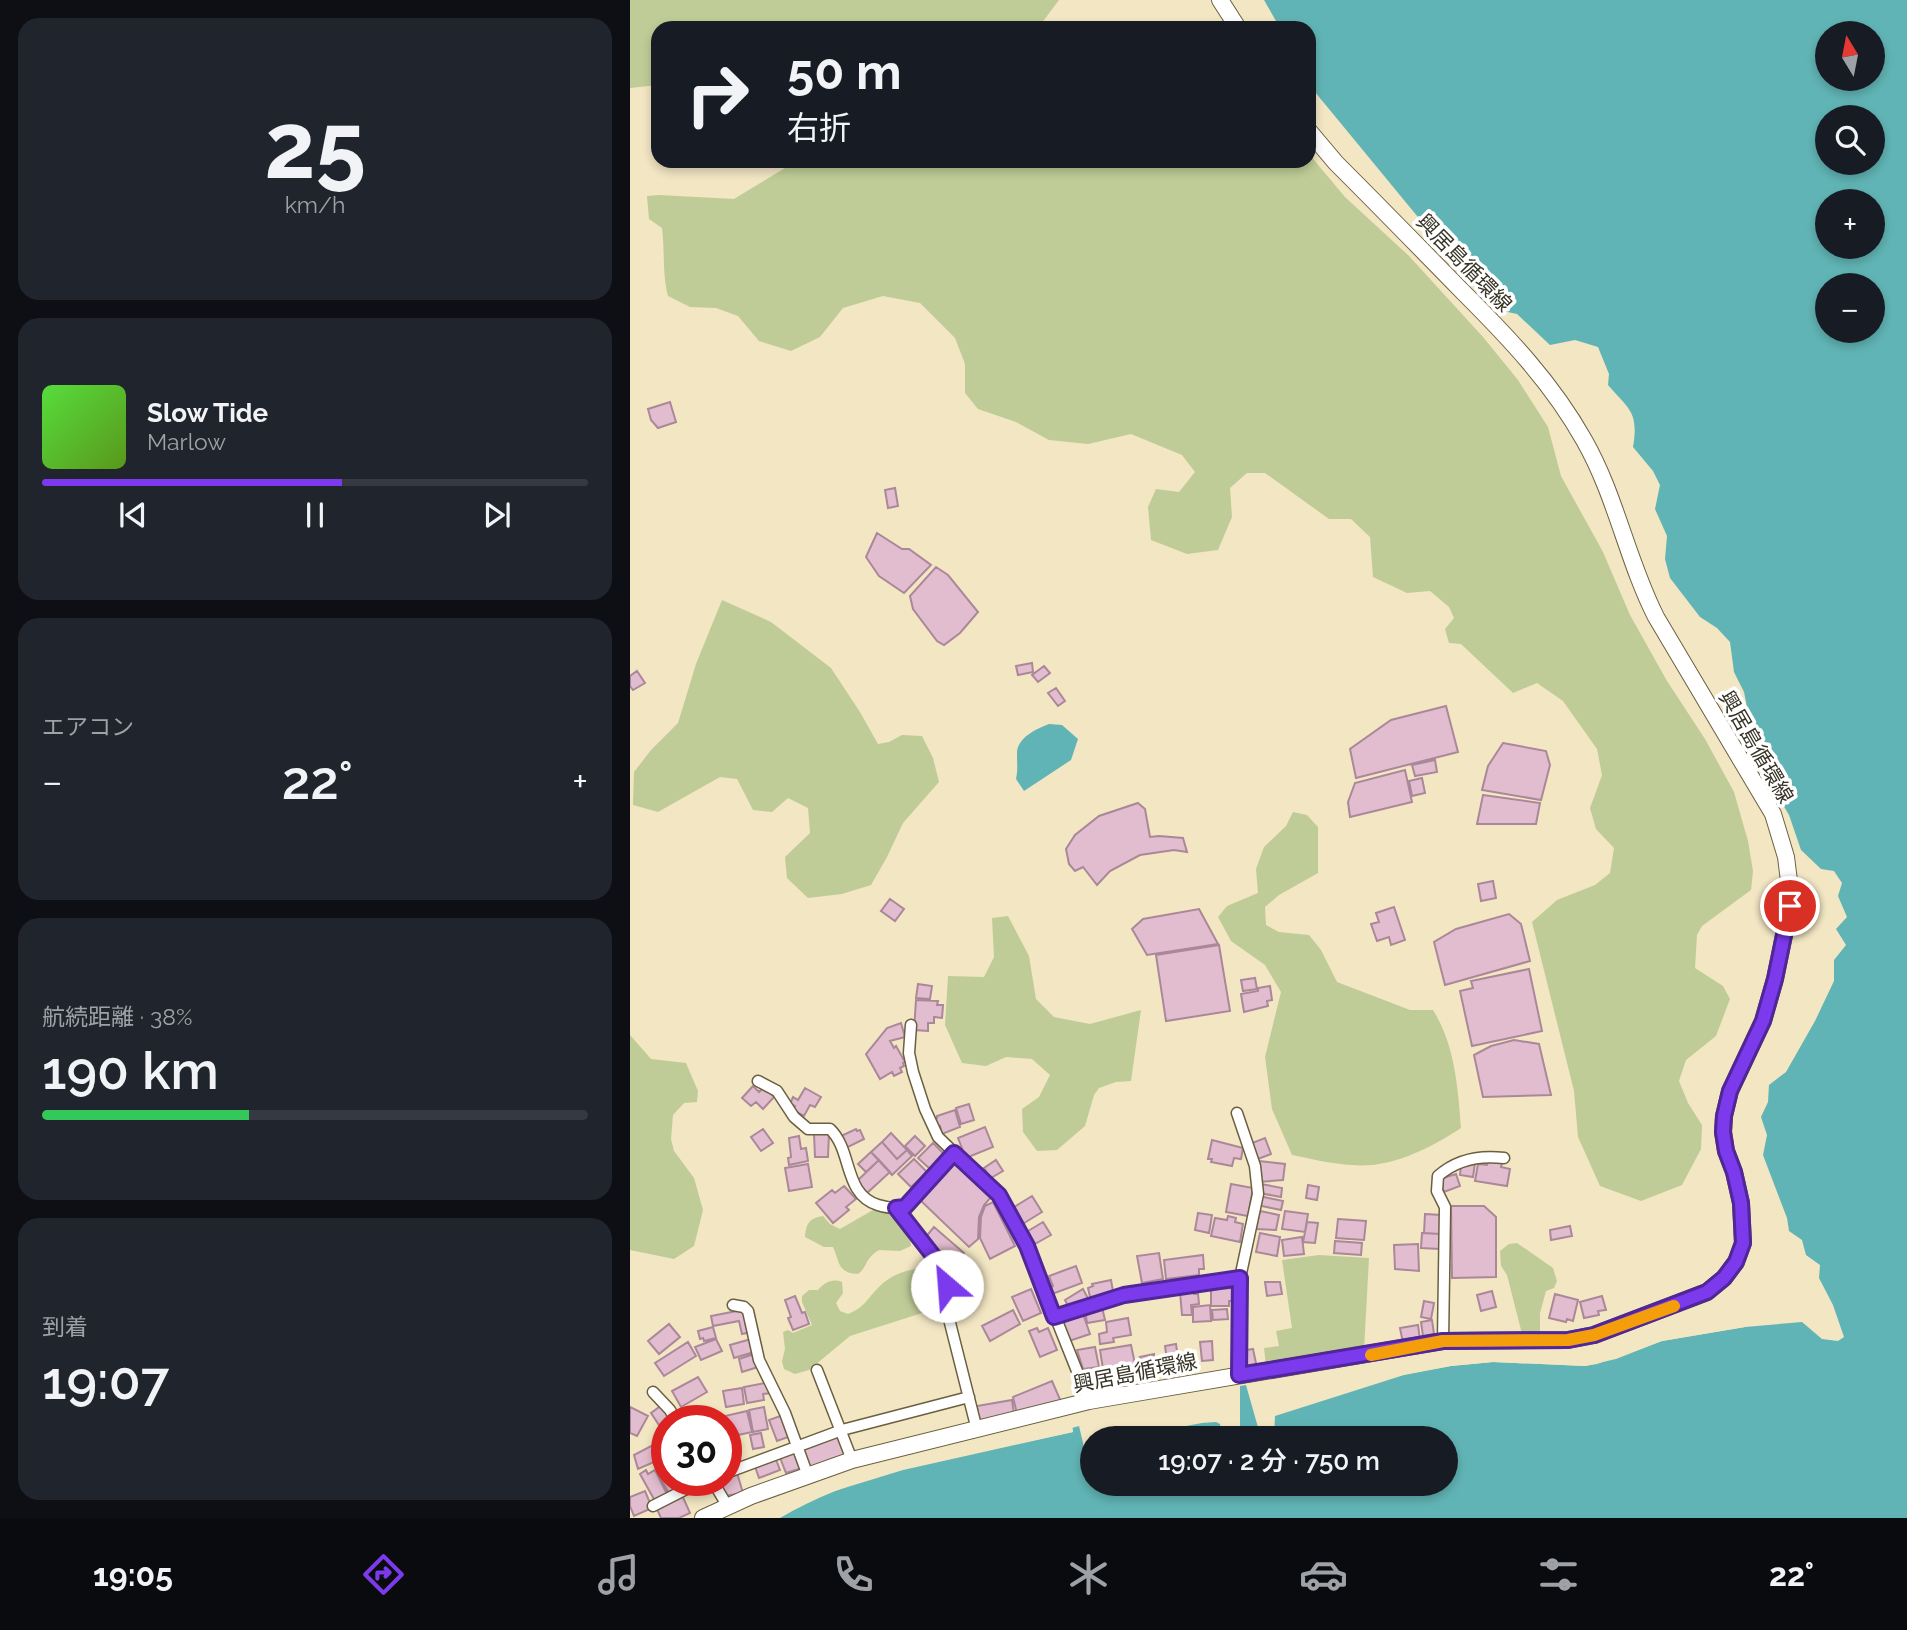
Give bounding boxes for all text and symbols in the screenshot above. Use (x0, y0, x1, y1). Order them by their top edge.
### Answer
north arrow (1815, 21, 1885, 91)
map controls (1815, 21, 1885, 343)
text: 50 m (787, 43, 902, 100)
icon: right (672, 49, 763, 140)
text: 25 (264, 92, 366, 199)
button: search (1815, 105, 1885, 175)
text: 右折 (787, 109, 851, 146)
button: + (1815, 189, 1885, 259)
text: km/h (285, 191, 345, 218)
street label: 興居島循環線 (1412, 209, 1517, 317)
button: − (1815, 273, 1885, 343)
text: Slow Tide (147, 398, 268, 428)
text: Marlow (147, 428, 226, 455)
icon: previous (114, 496, 152, 534)
icon: pause (296, 496, 334, 534)
icon: next (478, 496, 516, 534)
street label: 興居島循環線 (1714, 686, 1799, 808)
text: エアコン (42, 713, 134, 740)
text: 22° (282, 750, 353, 811)
text: − (42, 759, 62, 804)
text: + (572, 759, 588, 804)
pin (1760, 876, 1820, 936)
icon: arrive (1771, 887, 1809, 925)
text: 航続距離 · 38% (42, 1003, 192, 1030)
text: 190 km (42, 1040, 219, 1101)
position arrow (910, 1249, 984, 1323)
text: 到着 (42, 1313, 88, 1340)
street label: 興居島循環線 (1071, 1348, 1199, 1397)
text: 19:07 (42, 1350, 169, 1411)
speed limit sign: 30 (651, 1405, 742, 1496)
text: 19:07 · 2 分 · 750 m (1158, 1446, 1380, 1476)
icon: directions (359, 1550, 408, 1599)
icon: music (594, 1550, 643, 1599)
icon: phone (829, 1550, 878, 1599)
icon: climate (1064, 1550, 1113, 1599)
icon: car (1299, 1550, 1348, 1599)
icon: filters (1534, 1550, 1583, 1599)
text: 19:05 (93, 1556, 173, 1593)
text: 22° (1769, 1556, 1814, 1593)

